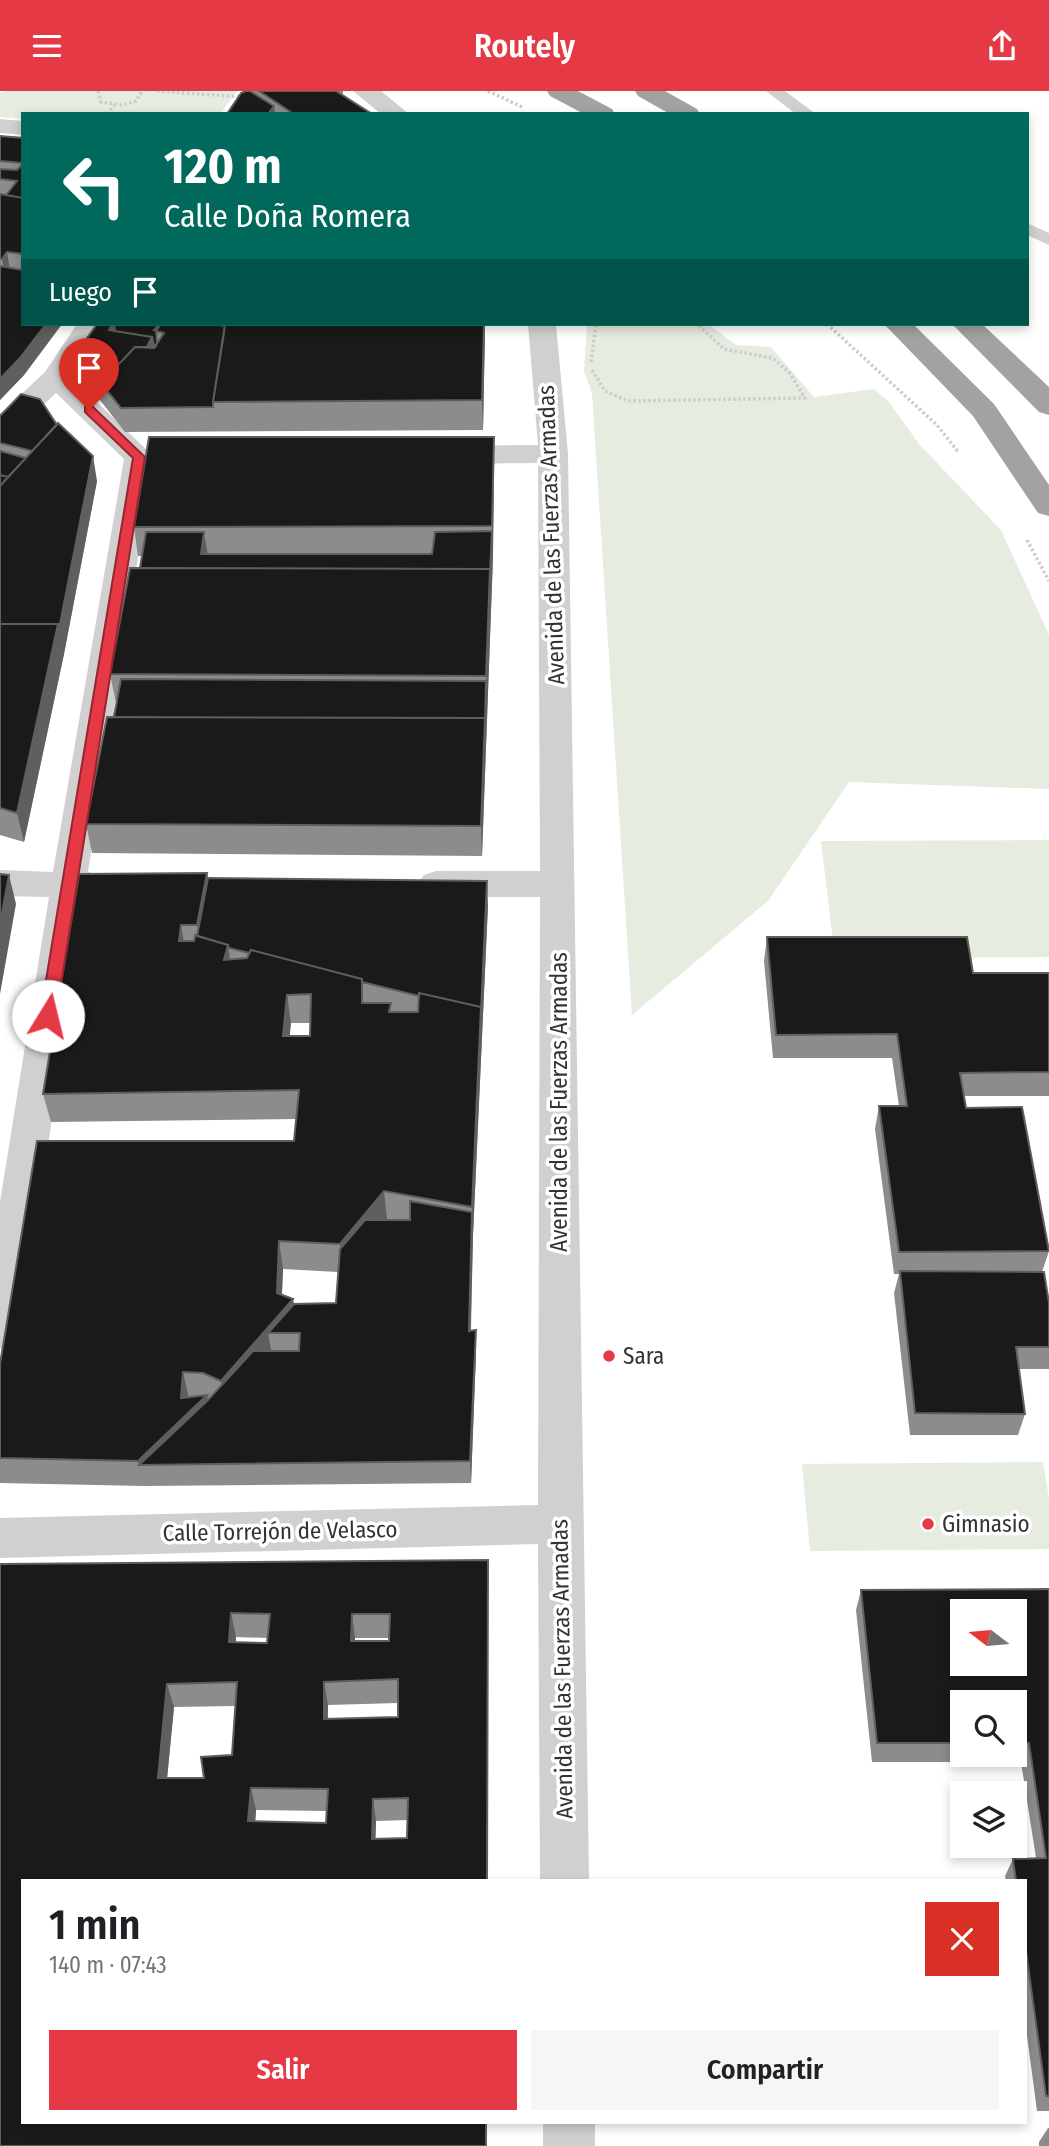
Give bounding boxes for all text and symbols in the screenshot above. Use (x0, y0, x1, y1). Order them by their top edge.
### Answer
icon: menu (28, 27, 66, 65)
text: Routely (474, 27, 575, 65)
icon: share (983, 27, 1021, 65)
text: 120 m (164, 137, 282, 196)
icon: left (49, 140, 140, 231)
text: Calle Doña Romera (164, 197, 411, 235)
icon: arrive (126, 273, 164, 311)
text: Luego (49, 277, 112, 308)
pin (59, 338, 119, 410)
icon: arrive (70, 349, 108, 387)
street label: Avenida de las Fuerzas Armadas (532, 385, 570, 685)
street label: Avenida de las Fuerzas Armadas (545, 952, 573, 1252)
position arrow (11, 979, 85, 1053)
place label: Sara (623, 1342, 664, 1370)
marker: Sara (601, 1348, 617, 1364)
place label: Gimnasio (942, 1510, 1030, 1538)
street label: Calle Torrejón de Velasco (162, 1515, 398, 1547)
marker: Gimnasio (920, 1516, 936, 1532)
street label: Avenida de las Fuerzas Armadas (545, 1519, 579, 1819)
north arrow (950, 1599, 1027, 1677)
map controls (950, 1599, 1027, 1858)
button: search (950, 1690, 1027, 1767)
button: layers (950, 1781, 1027, 1858)
text: 1 min (49, 1900, 140, 1950)
button: close (925, 1902, 999, 1976)
text: 140 m · 07:43 (49, 1951, 167, 1979)
button: Salir (49, 2030, 517, 2110)
button: Compartir (531, 2030, 999, 2110)

